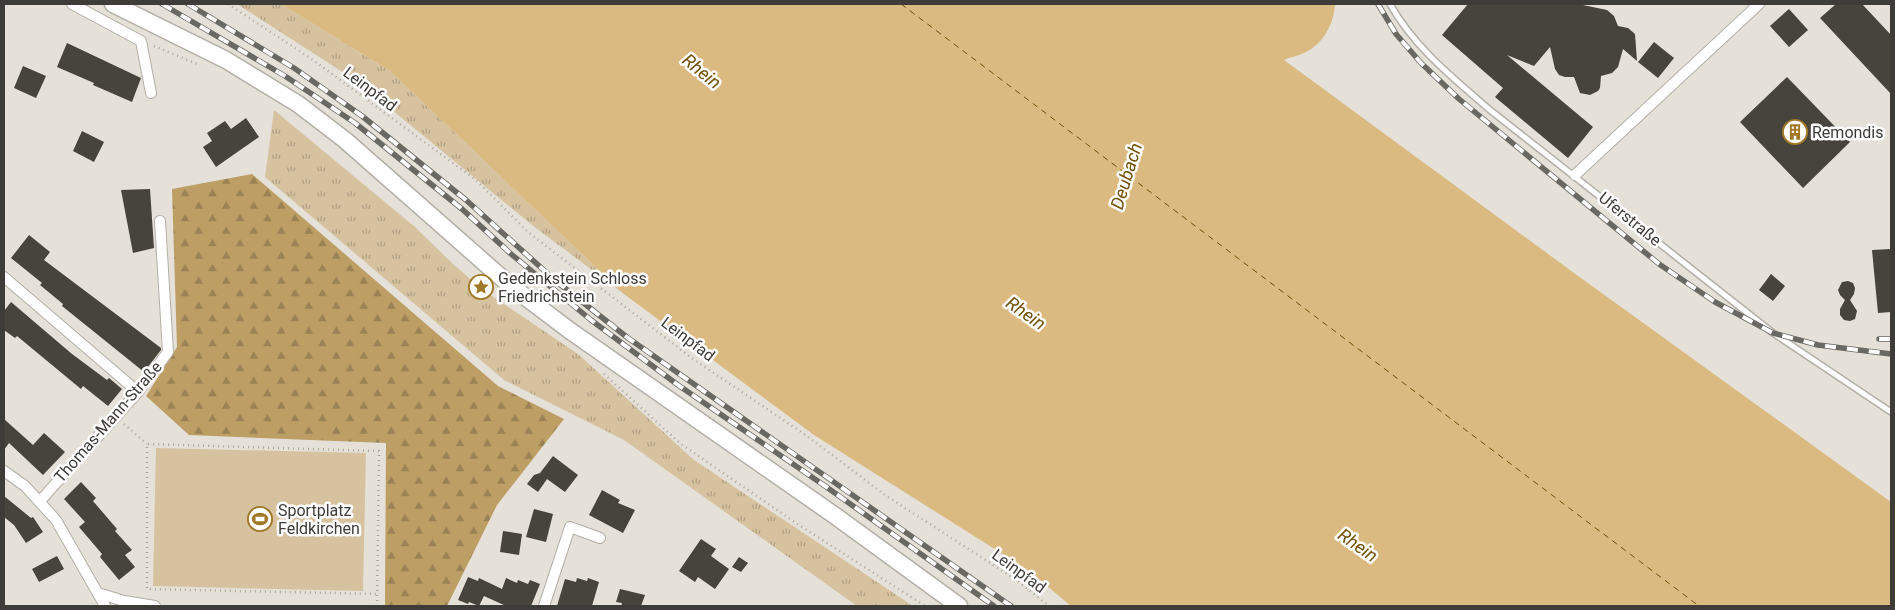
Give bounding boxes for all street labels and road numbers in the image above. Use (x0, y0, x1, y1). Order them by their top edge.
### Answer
street label: Leinpfad (339, 63, 401, 115)
street label: Uferstraße (1595, 188, 1665, 250)
street label: Leinpfad (657, 313, 719, 365)
street label: Thomas-Mann-Straße (50, 358, 166, 486)
street label: Leinpfad (988, 545, 1050, 597)

